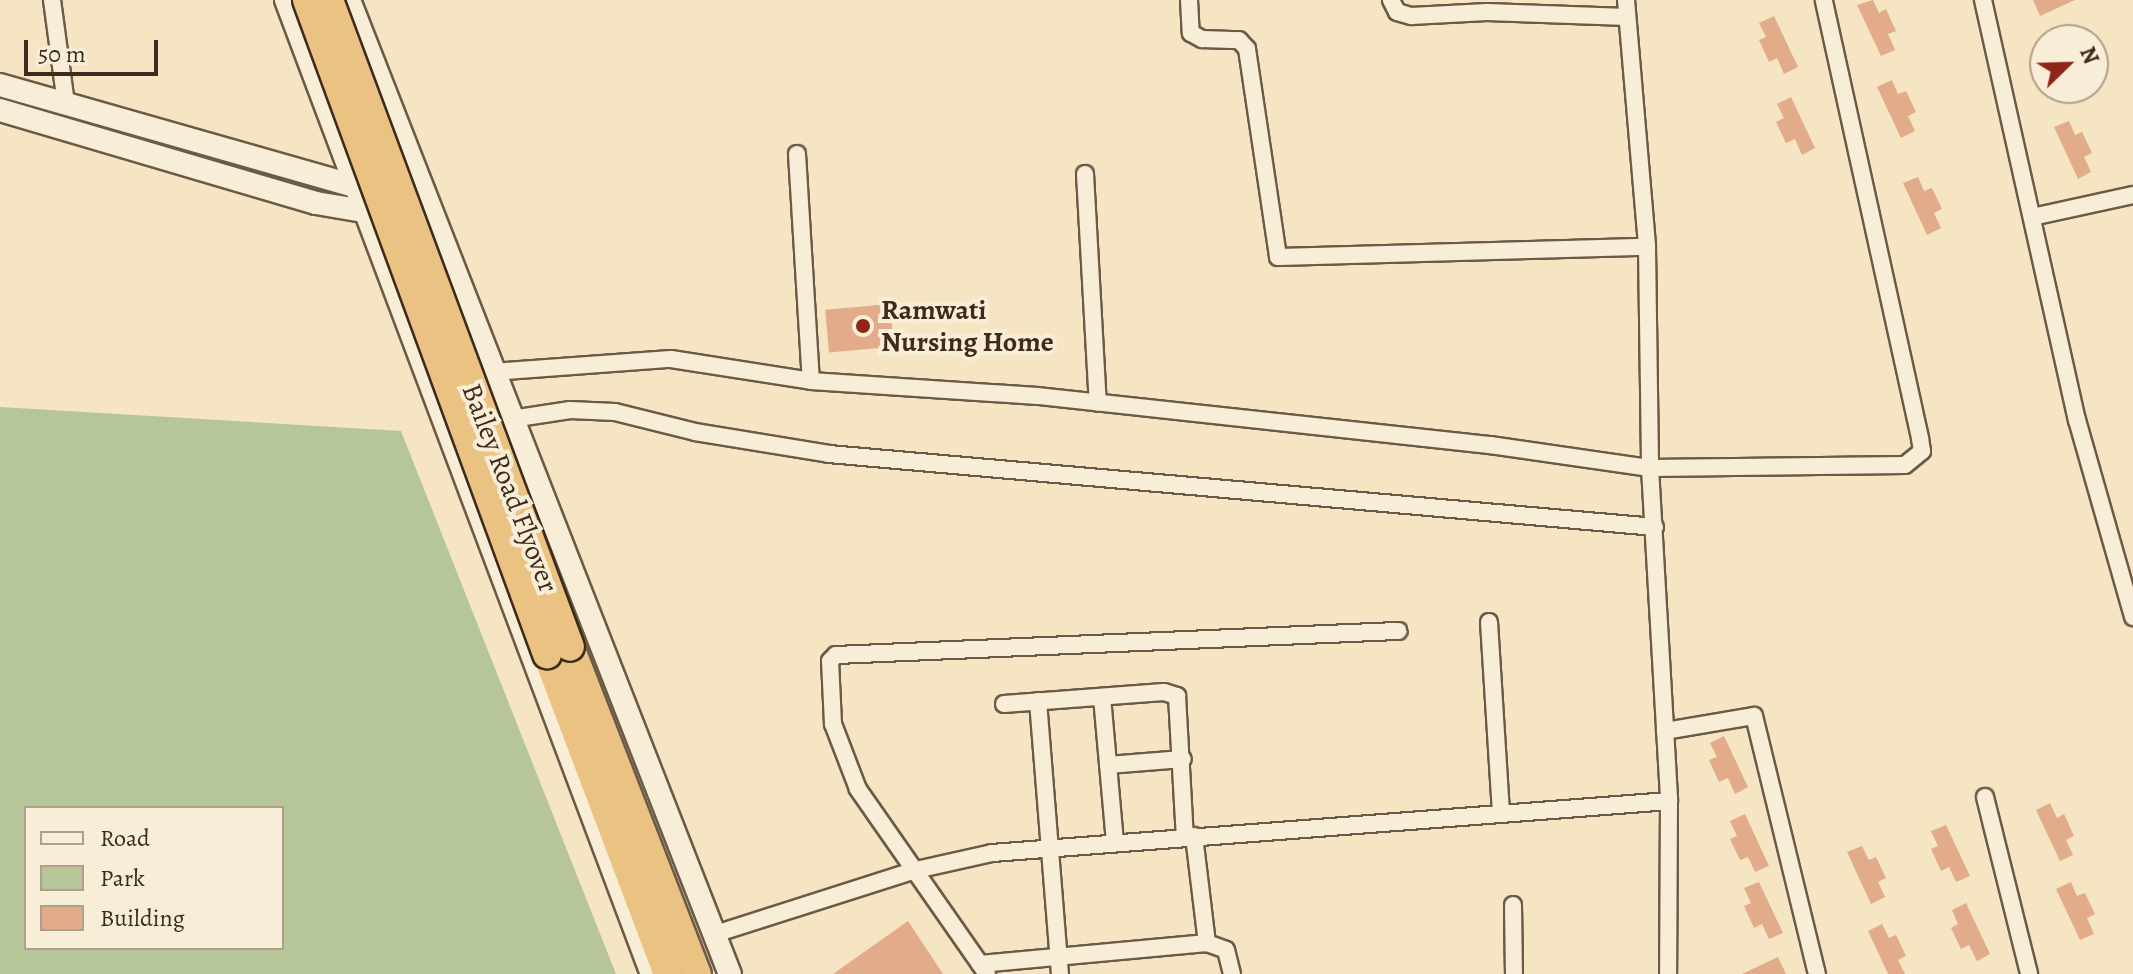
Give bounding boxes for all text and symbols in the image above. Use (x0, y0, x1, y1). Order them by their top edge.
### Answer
scale bar (28, 24, 162, 74)
north arrow (2029, 24, 2109, 104)
text: 50 m (38, 38, 86, 70)
text: N (2072, 42, 2106, 69)
place label: Ramwati Nursing Home (881, 293, 1054, 359)
marker: Ramwati Nursing Home (852, 315, 874, 337)
street label: Bailey Road Flyover (455, 379, 565, 597)
legend (24, 806, 284, 950)
text: Road (100, 822, 150, 854)
text: Park (100, 862, 145, 894)
text: Building (100, 902, 185, 934)

